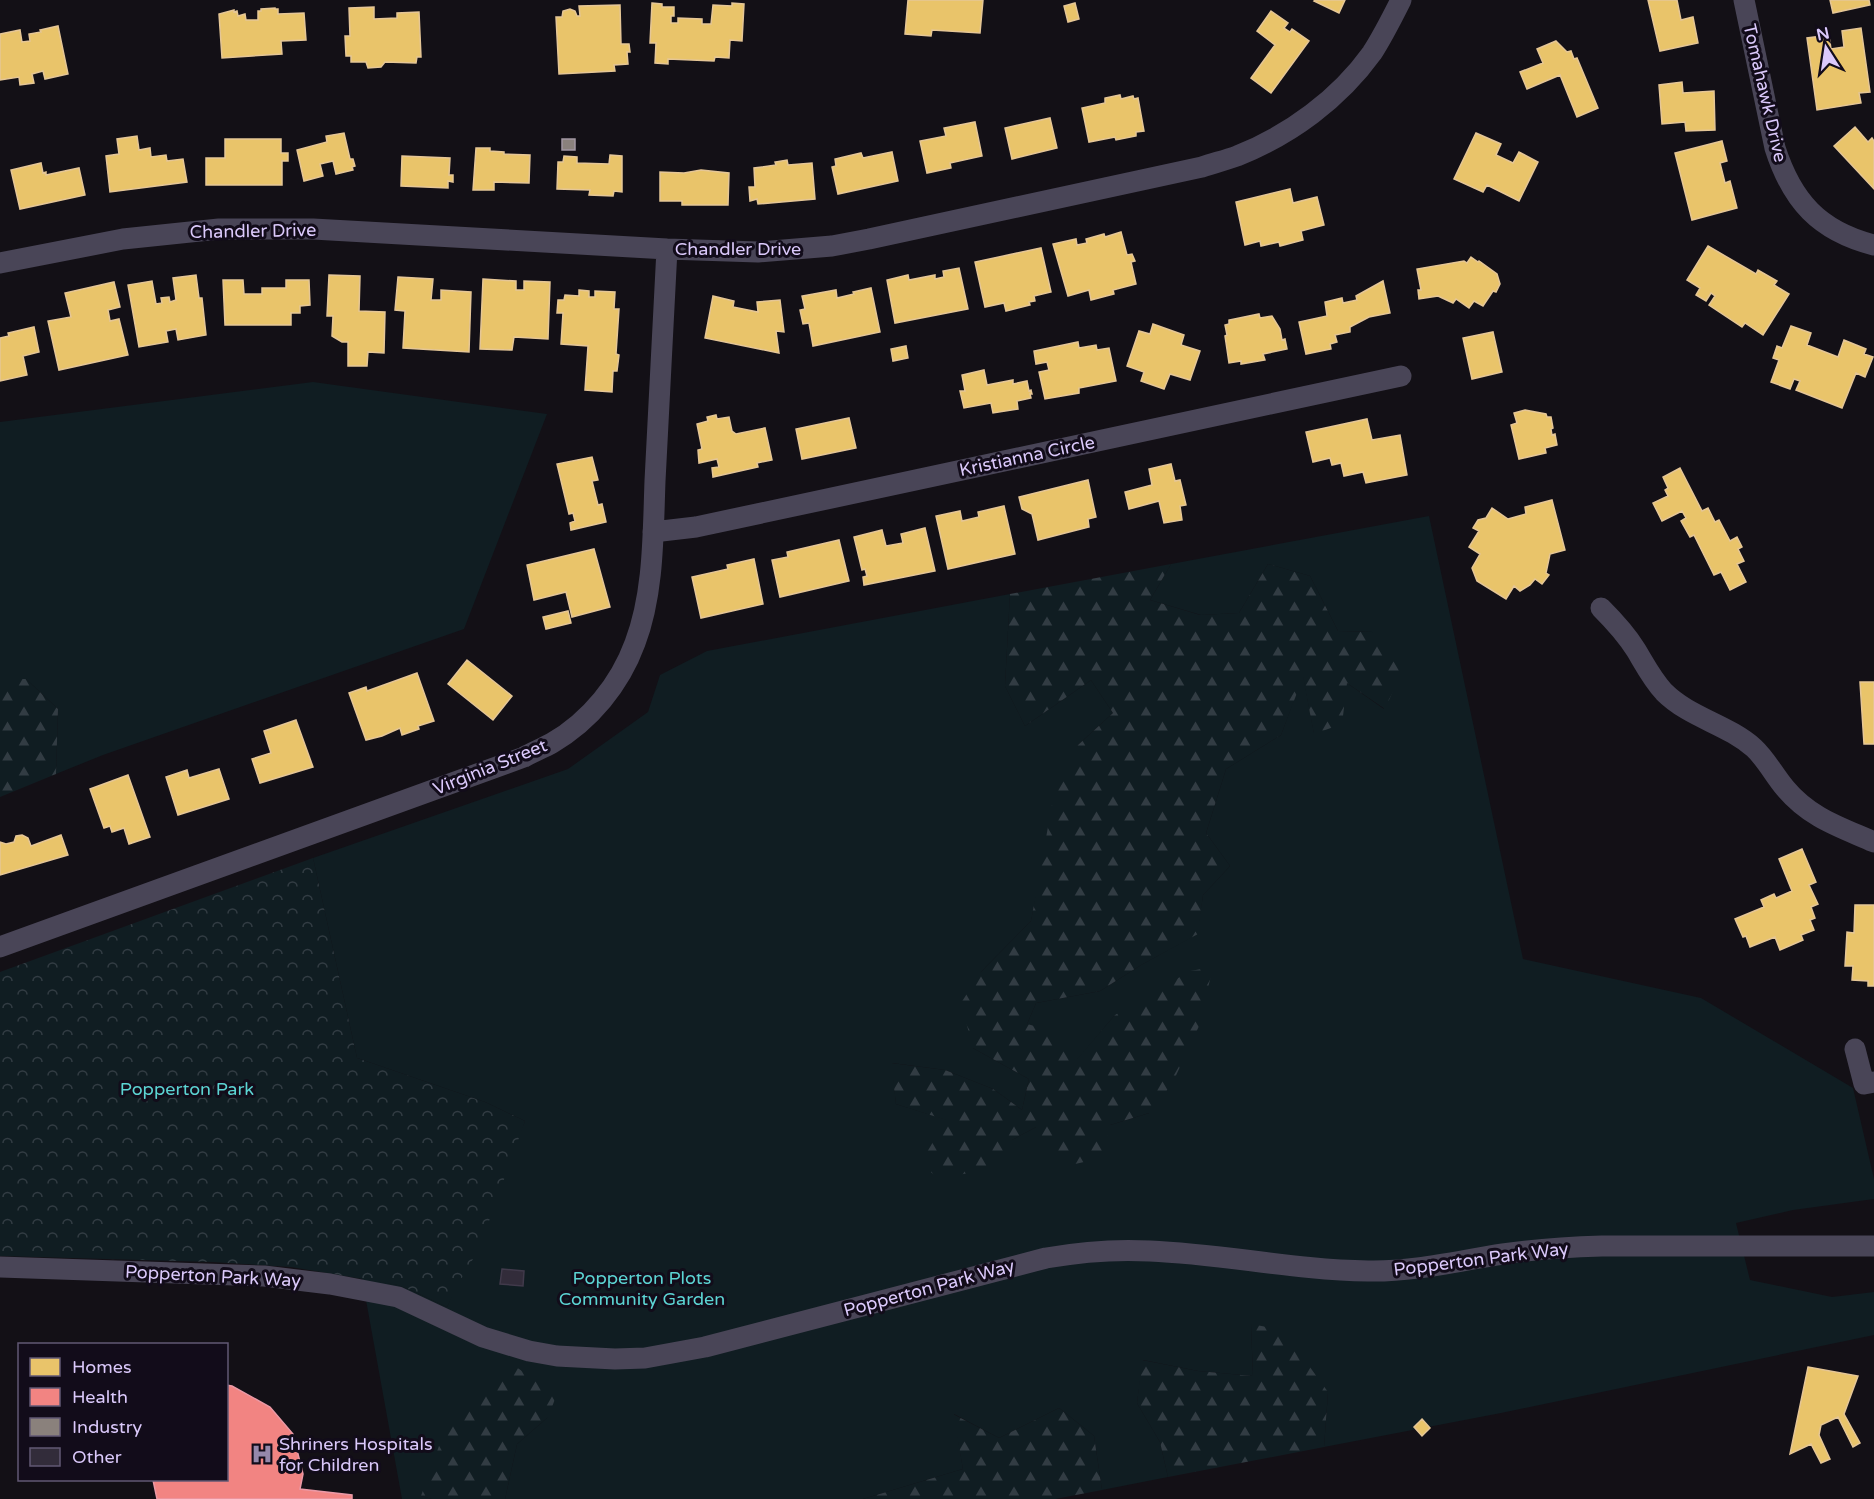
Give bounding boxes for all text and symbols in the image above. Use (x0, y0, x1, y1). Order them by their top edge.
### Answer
north arrow (1796, 18, 1856, 78)
street label: Tomahawk Drive (1738, 22, 1792, 164)
text: N (1815, 23, 1831, 45)
street label: Chandler Drive (190, 219, 316, 243)
street label: Chandler Drive (675, 238, 801, 260)
street label: Kristianna Circle (957, 431, 1097, 481)
street label: Virginia Street (430, 734, 550, 800)
park label: Popperton Park (120, 1078, 254, 1100)
street label: Popperton Park Way (1392, 1237, 1570, 1281)
street label: Popperton Park Way (841, 1254, 1017, 1321)
street label: Popperton Park Way (124, 1260, 302, 1292)
park label: Popperton Plots Community Garden (559, 1267, 725, 1310)
legend (18, 1343, 228, 1481)
text: Homes (72, 1356, 132, 1378)
text: Health (72, 1386, 128, 1408)
text: Industry (72, 1416, 143, 1438)
place label: Shriners Hospitals for Children (279, 1433, 433, 1476)
hospital icon: Shriners Hospitals for Children (250, 1442, 274, 1466)
text: Other (72, 1446, 122, 1468)

